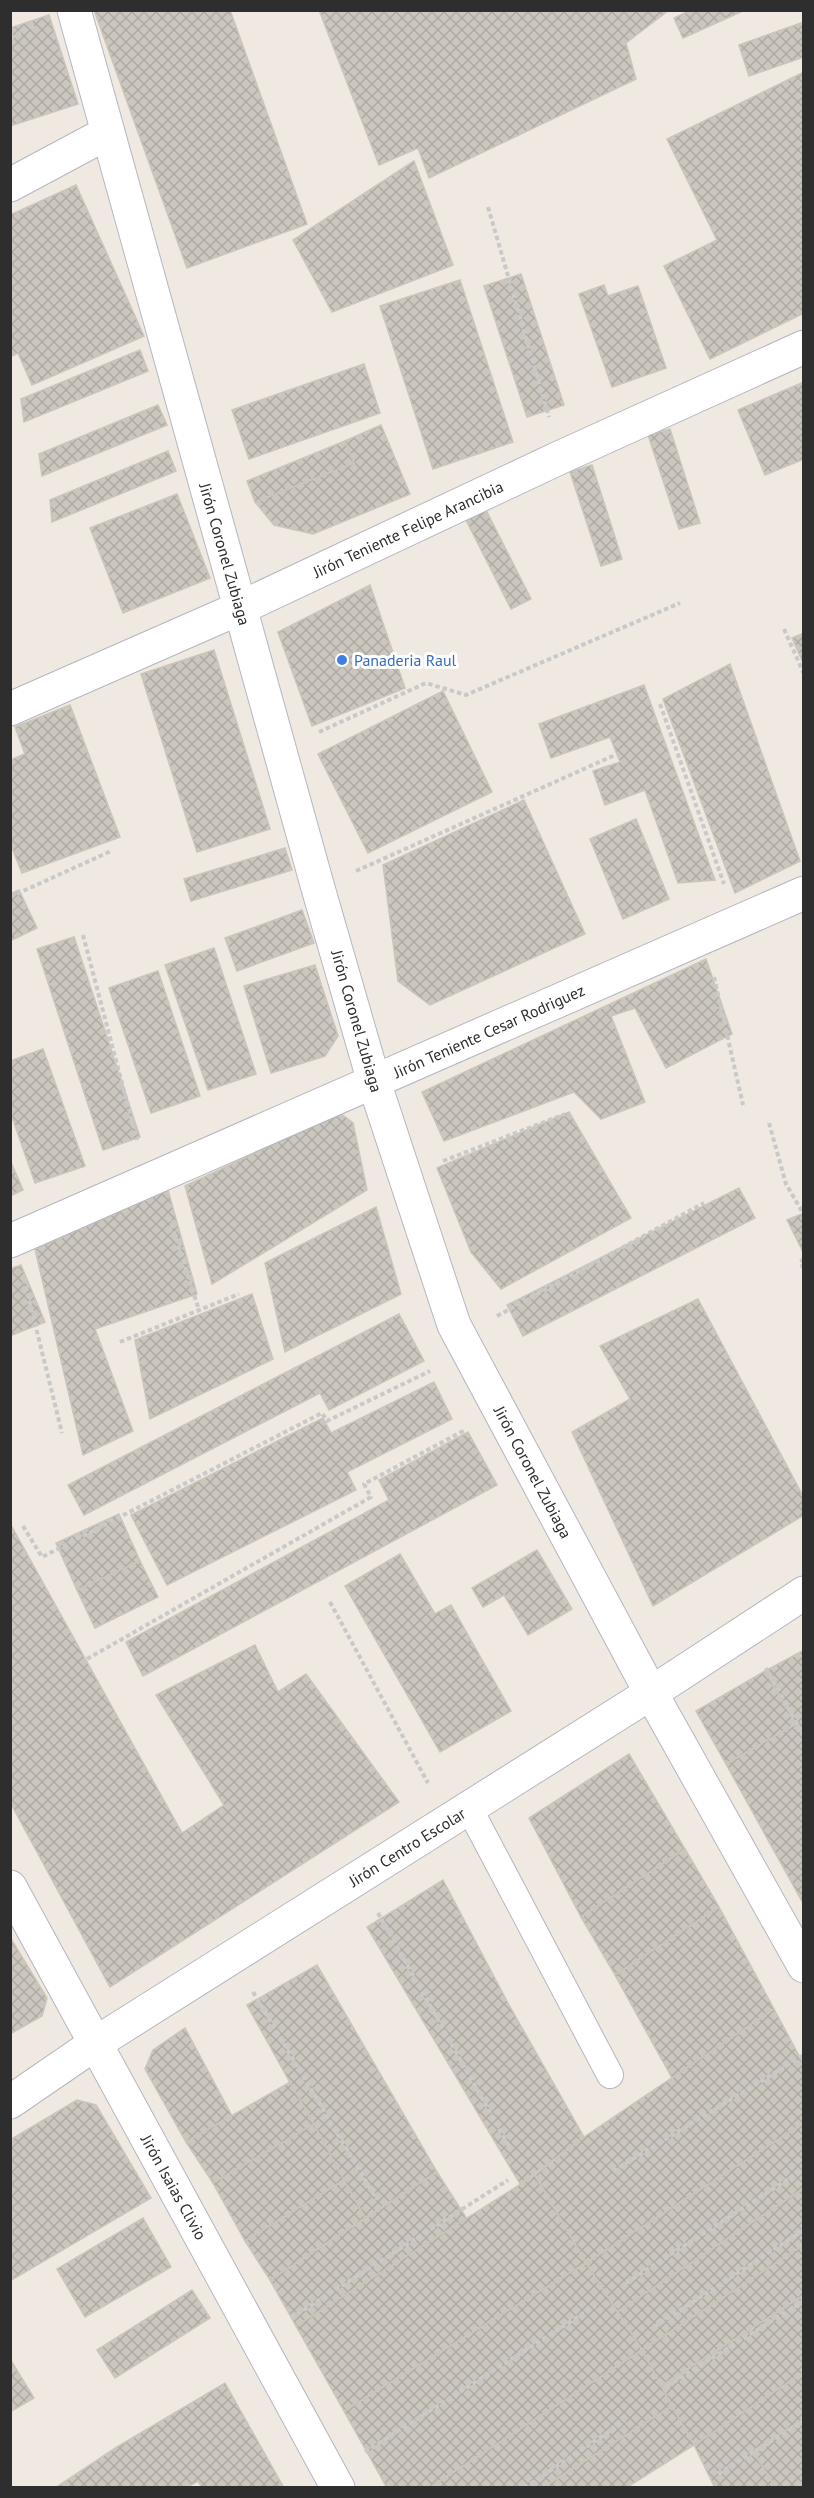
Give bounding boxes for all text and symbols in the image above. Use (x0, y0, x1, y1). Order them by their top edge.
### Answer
street label: Jirón Teniente Felipe Arancibia (309, 476, 506, 582)
street label: Jirón Coronel Zubiaga (195, 480, 255, 627)
place label: Panaderia Raul (354, 650, 457, 670)
marker: Panaderia Raul (335, 653, 349, 667)
street label: Jirón Coronel Zubiaga (327, 947, 387, 1094)
street label: Jirón Teniente Cesar Rodriguez (389, 980, 588, 1083)
street label: Jirón Coronel Zubiaga (489, 1402, 576, 1542)
street label: Jirón Centro Escolar (344, 1803, 470, 1891)
street label: Jirón Isaias Clivio (136, 2130, 211, 2243)

